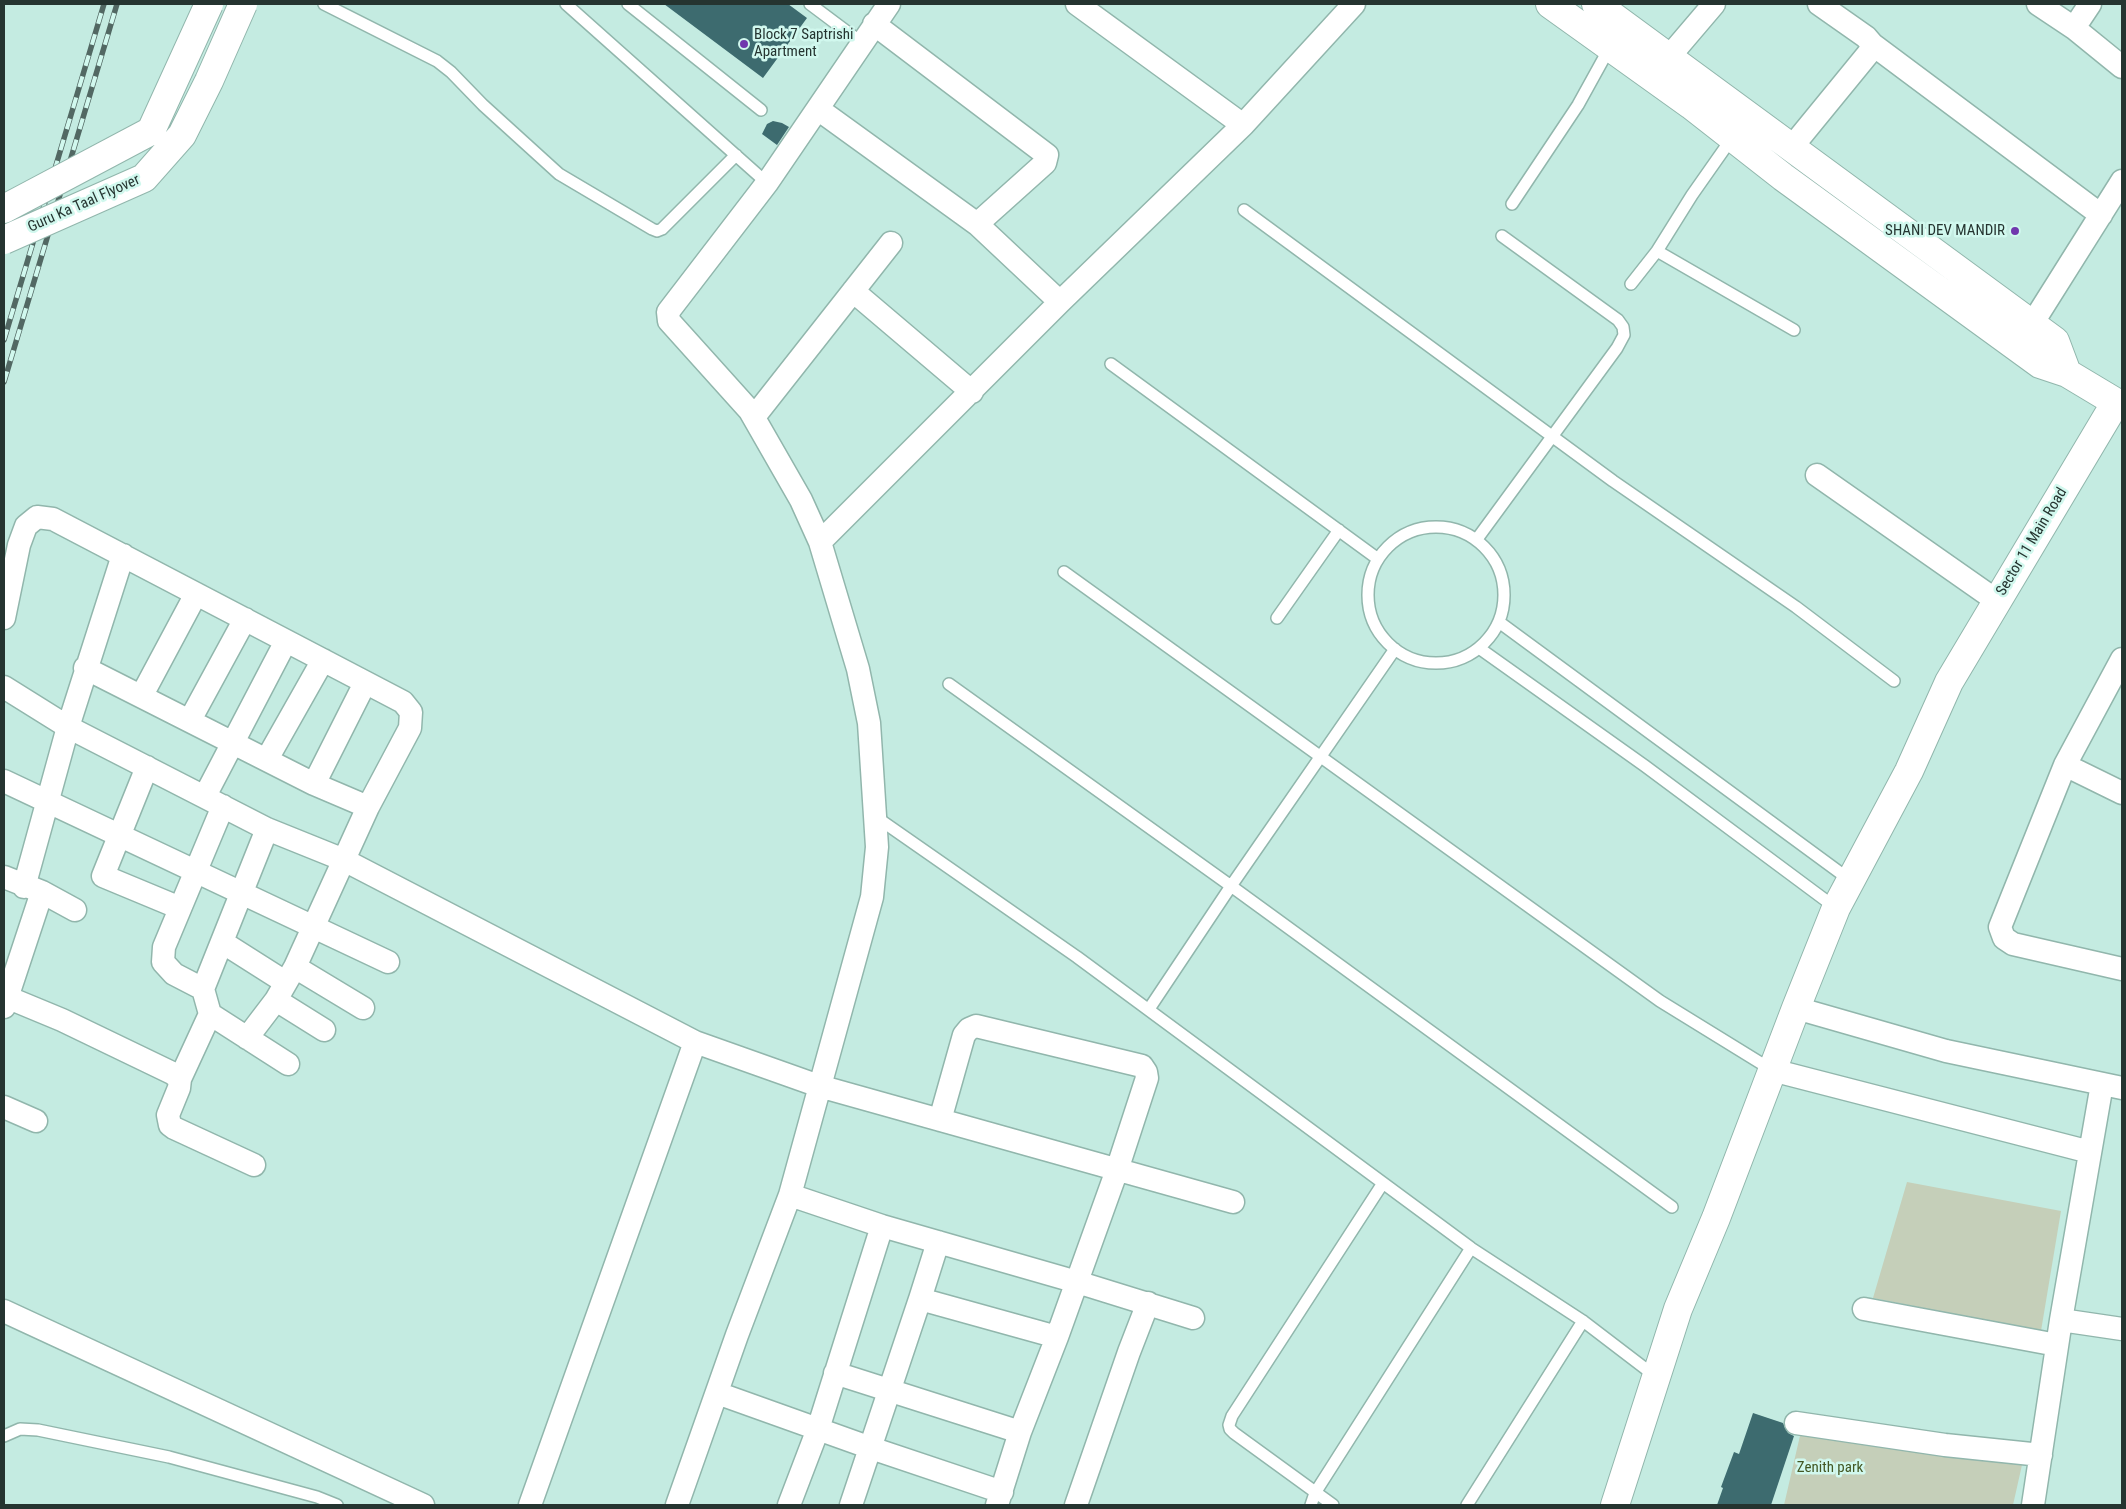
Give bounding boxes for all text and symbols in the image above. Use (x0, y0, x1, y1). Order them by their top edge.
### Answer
place label: Block 7 Saptrishi Apartment (754, 26, 853, 61)
marker: Block 7 Saptrishi Apartment (738, 38, 750, 50)
street label: Guru Ka Taal Flyover (25, 171, 143, 237)
place label: SHANI DEV MANDIR (1885, 222, 2005, 240)
marker: SHANI DEV MANDIR (2009, 225, 2021, 237)
street label: Sector 11 Main Road (1993, 485, 2071, 599)
park label: Zenith park (1797, 1459, 1863, 1477)

